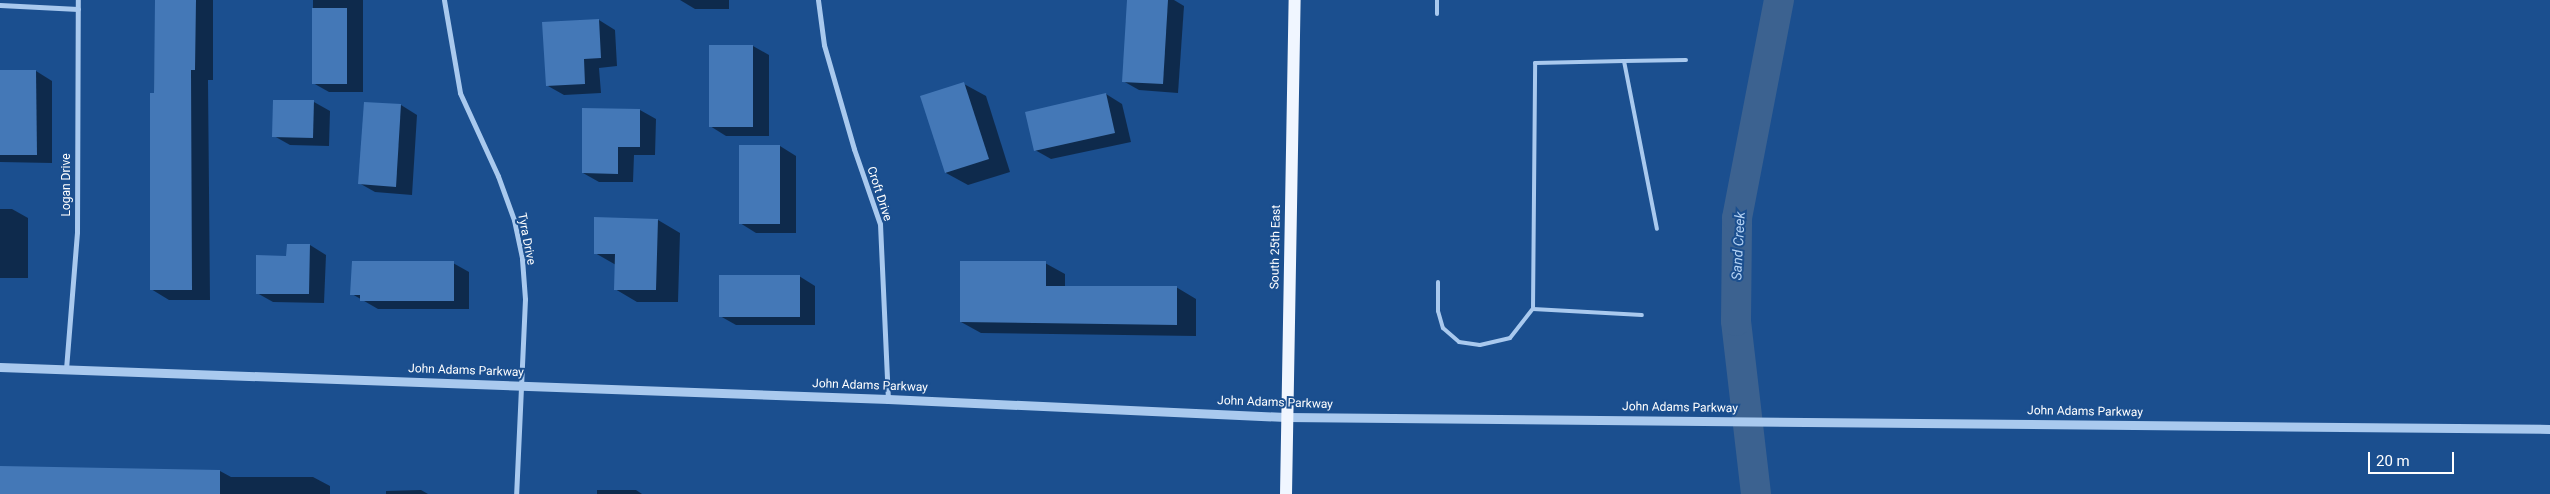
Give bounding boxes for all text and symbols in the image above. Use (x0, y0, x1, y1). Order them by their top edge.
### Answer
street label: Logan Drive (60, 153, 74, 217)
street label: Croft Drive (863, 165, 895, 223)
street label: South 25th East (1268, 205, 1284, 289)
water label: Sand Creek (1728, 211, 1748, 281)
street label: Tyra Drive (514, 212, 538, 266)
street label: John Adams Parkway (408, 362, 524, 380)
street label: John Adams Parkway (812, 377, 928, 395)
street label: John Adams Parkway (1217, 394, 1333, 412)
street label: John Adams Parkway (1622, 400, 1738, 416)
street label: John Adams Parkway (2027, 404, 2143, 420)
scale bar (2370, 442, 2456, 474)
text: 20 m (2376, 452, 2410, 470)

